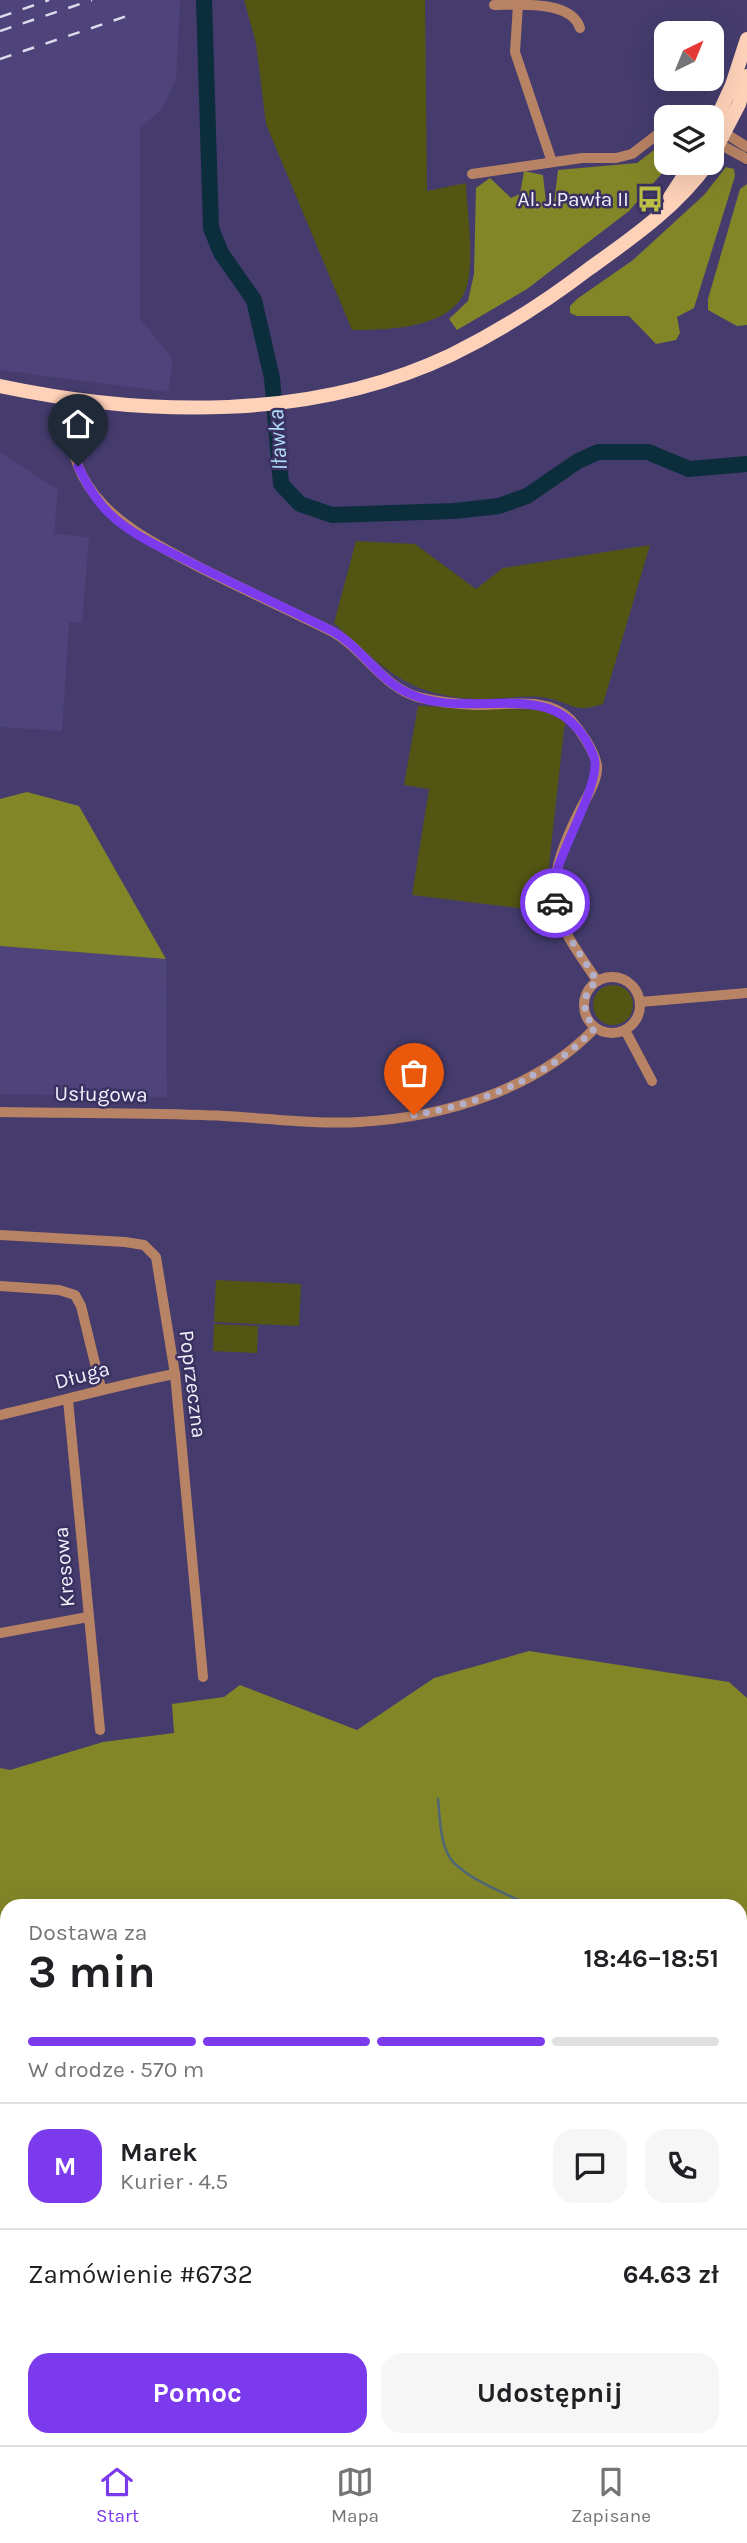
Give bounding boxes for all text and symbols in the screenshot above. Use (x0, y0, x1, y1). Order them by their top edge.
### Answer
north arrow (654, 21, 724, 91)
map controls (654, 21, 724, 175)
button: layers (654, 105, 724, 175)
bus stop icon: Al. J.Pawła II (635, 184, 665, 214)
place label: Al. J.Pawła II (518, 187, 629, 211)
pin (48, 394, 108, 466)
icon: home (59, 405, 97, 443)
water label: Iławka (262, 408, 293, 472)
courier (520, 868, 590, 938)
icon: car (536, 884, 574, 922)
pin (384, 1043, 444, 1115)
icon: bag (395, 1054, 433, 1092)
street label: Usługowa (54, 1081, 148, 1107)
street label: Poprzeczna (174, 1329, 212, 1439)
street label: Długa (52, 1356, 112, 1394)
street label: Kresowa (49, 1526, 79, 1608)
text: Dostawa za (28, 1919, 148, 1946)
text: 18:46–18:51 (584, 1943, 719, 1974)
text: 3 min (28, 1945, 156, 1999)
text: W drodze · 570 m (28, 2056, 204, 2083)
button: chat (553, 2129, 627, 2203)
button: phone (645, 2129, 719, 2203)
text: Marek (120, 2137, 197, 2168)
text: M (54, 2151, 76, 2182)
text: Kurier · 4.5 (120, 2168, 228, 2195)
text: Zamówienie #6732 (28, 2259, 253, 2290)
text: 64.63 zł (623, 2259, 719, 2290)
button: Pomoc (28, 2353, 367, 2433)
button: Udostępnij (381, 2353, 719, 2433)
tab: Start (96, 2463, 139, 2527)
tab: Mapa (331, 2463, 379, 2527)
tab: Zapisane (571, 2463, 651, 2527)

